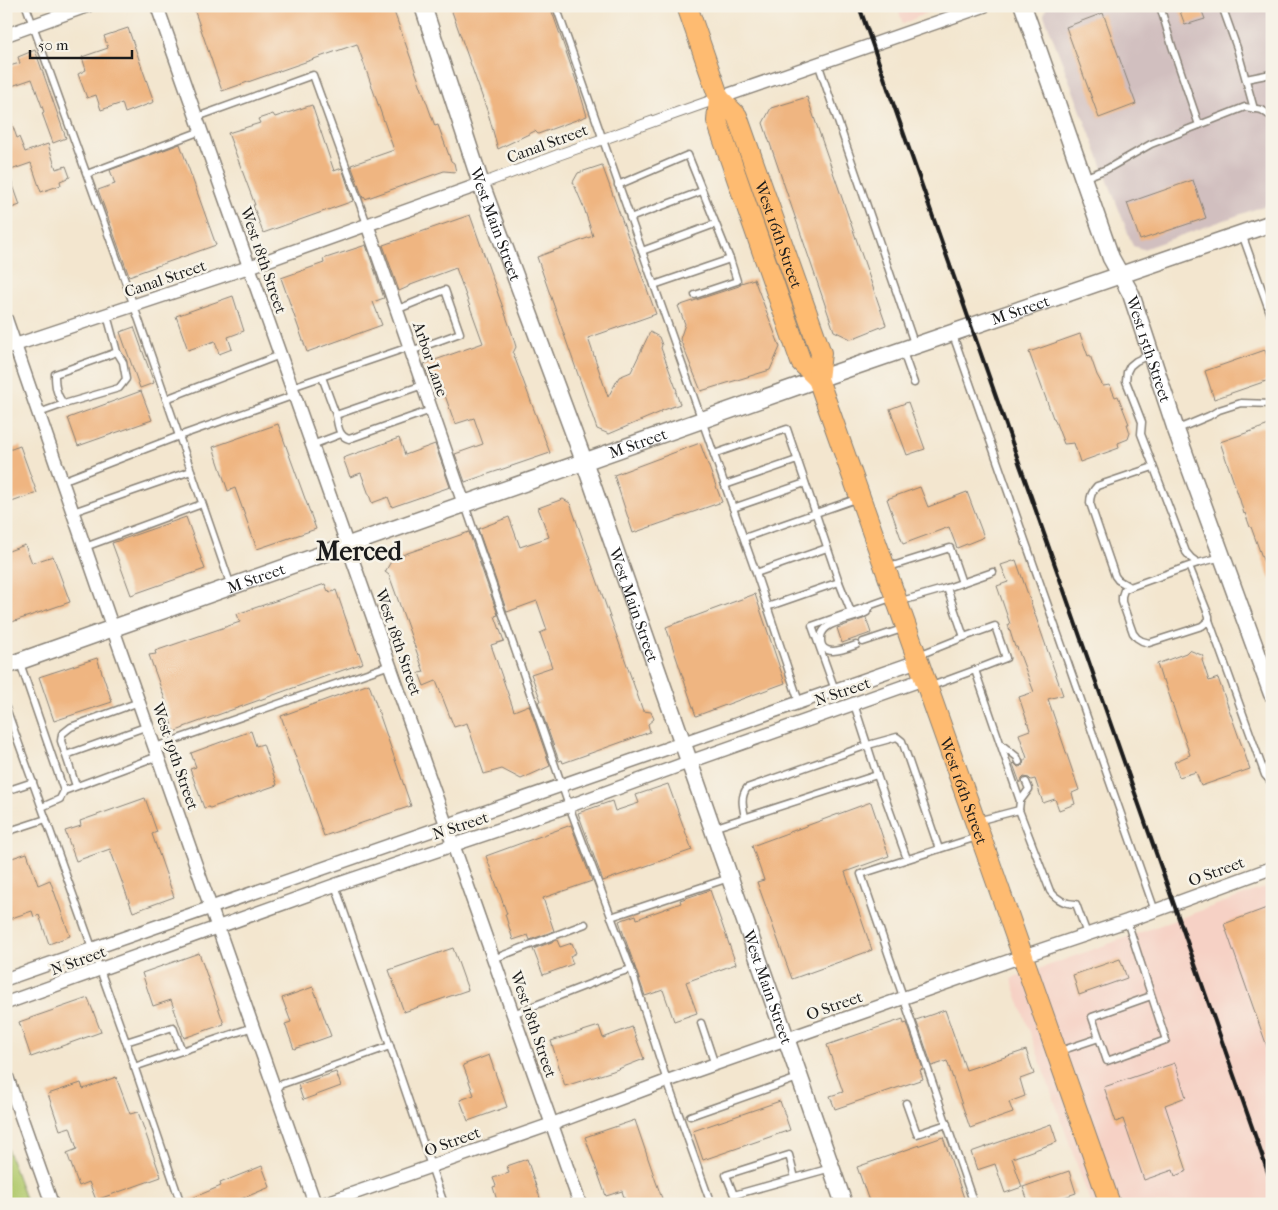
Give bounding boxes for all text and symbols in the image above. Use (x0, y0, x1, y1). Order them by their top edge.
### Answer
scale bar (30, 28, 132, 60)
text: 50 m (38, 36, 69, 54)
street label: Canal Street (504, 120, 591, 167)
street label: West Main Street (466, 164, 525, 284)
street label: West 16th Street (750, 177, 806, 291)
street label: West 18th Street (236, 203, 291, 316)
street label: Canal Street (122, 256, 209, 301)
street label: M Street (989, 291, 1052, 329)
street label: West 15th Street (1122, 293, 1175, 405)
street label: Arbor Lane (409, 318, 452, 399)
street label: M Street (606, 424, 670, 462)
district label: Merced (316, 536, 403, 567)
street label: West Main Street (605, 544, 663, 665)
street label: M Street (224, 559, 288, 597)
street label: West 18th Street (371, 585, 426, 698)
street label: N Street (812, 673, 873, 710)
street label: West 19th Street (148, 699, 203, 813)
street label: West 16th Street (935, 734, 992, 847)
street label: N Street (430, 807, 491, 843)
street label: O Street (1186, 852, 1247, 890)
street label: West Main Street (739, 927, 796, 1047)
street label: N Street (48, 942, 109, 979)
street label: West 18th Street (506, 967, 561, 1080)
street label: O Street (803, 987, 865, 1024)
street label: O Street (422, 1122, 483, 1160)

